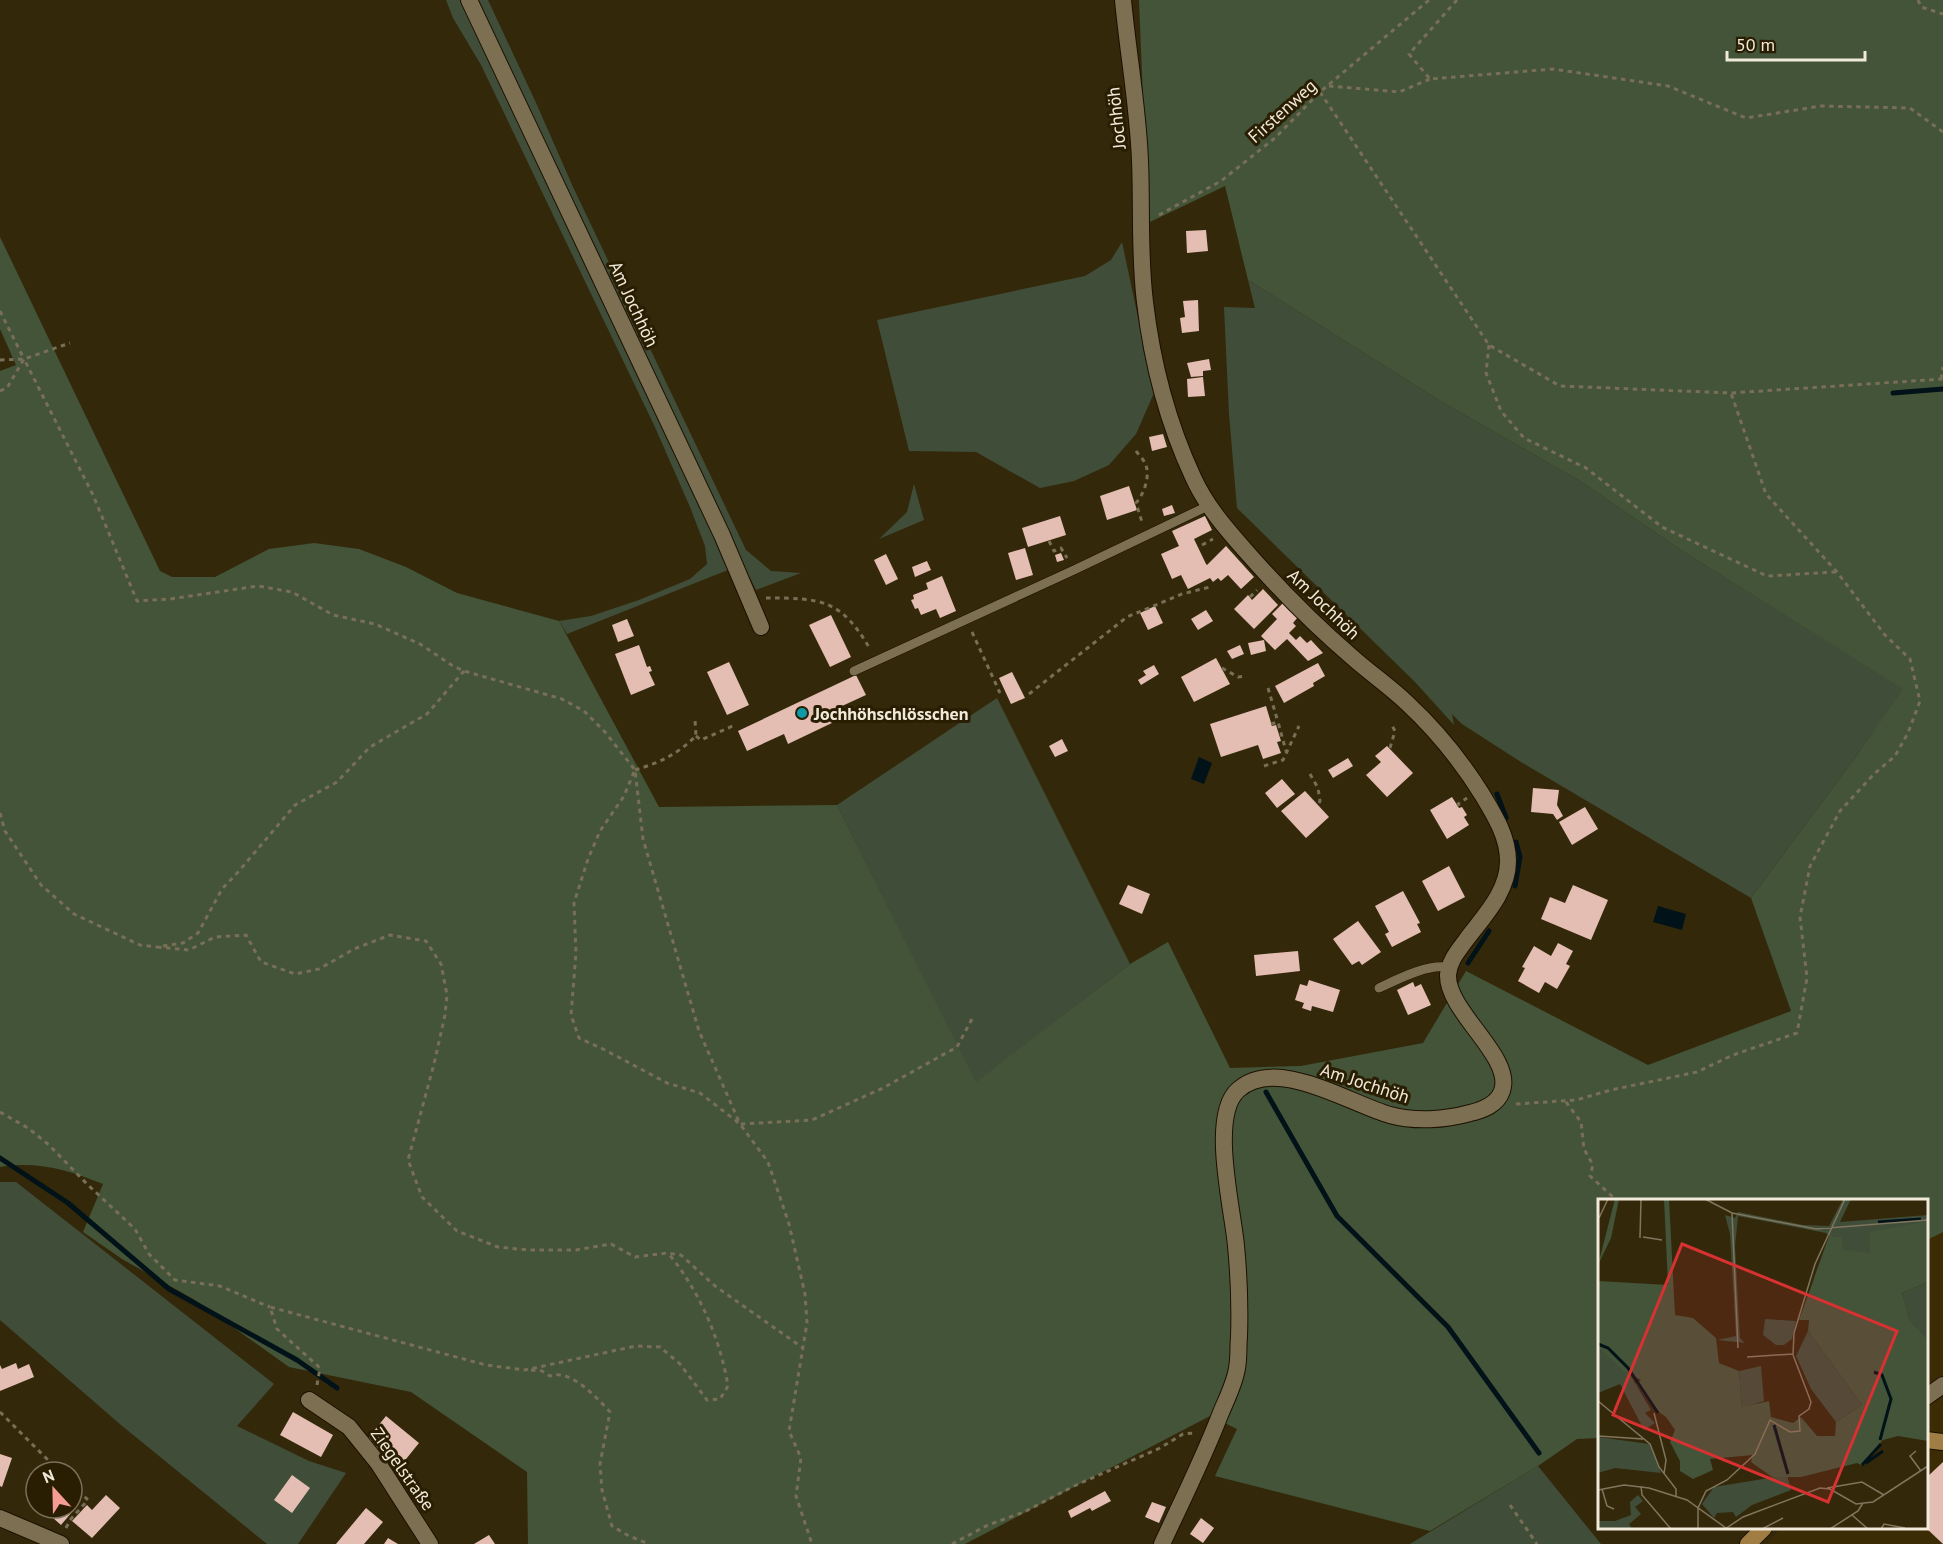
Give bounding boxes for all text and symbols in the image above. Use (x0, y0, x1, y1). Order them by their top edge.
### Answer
scale bar (1727, 24, 1865, 62)
text: 50 m (1736, 33, 1775, 56)
street label: Firstenweg (1243, 74, 1321, 148)
street label: Jochhöh (1101, 86, 1131, 151)
street label: Am Jochhöh (604, 257, 664, 351)
street label: Am Jochhöh (1283, 564, 1365, 644)
place label: Jochhöhschlösschen (813, 702, 968, 725)
marker: Jochhöhschlösschen (795, 706, 809, 720)
street label: Am Jochhöh (1318, 1058, 1412, 1108)
inset map (1598, 1199, 1928, 1529)
street label: Ziegelstraße (366, 1423, 440, 1515)
north arrow (24, 1460, 84, 1520)
text: N (40, 1465, 57, 1487)

